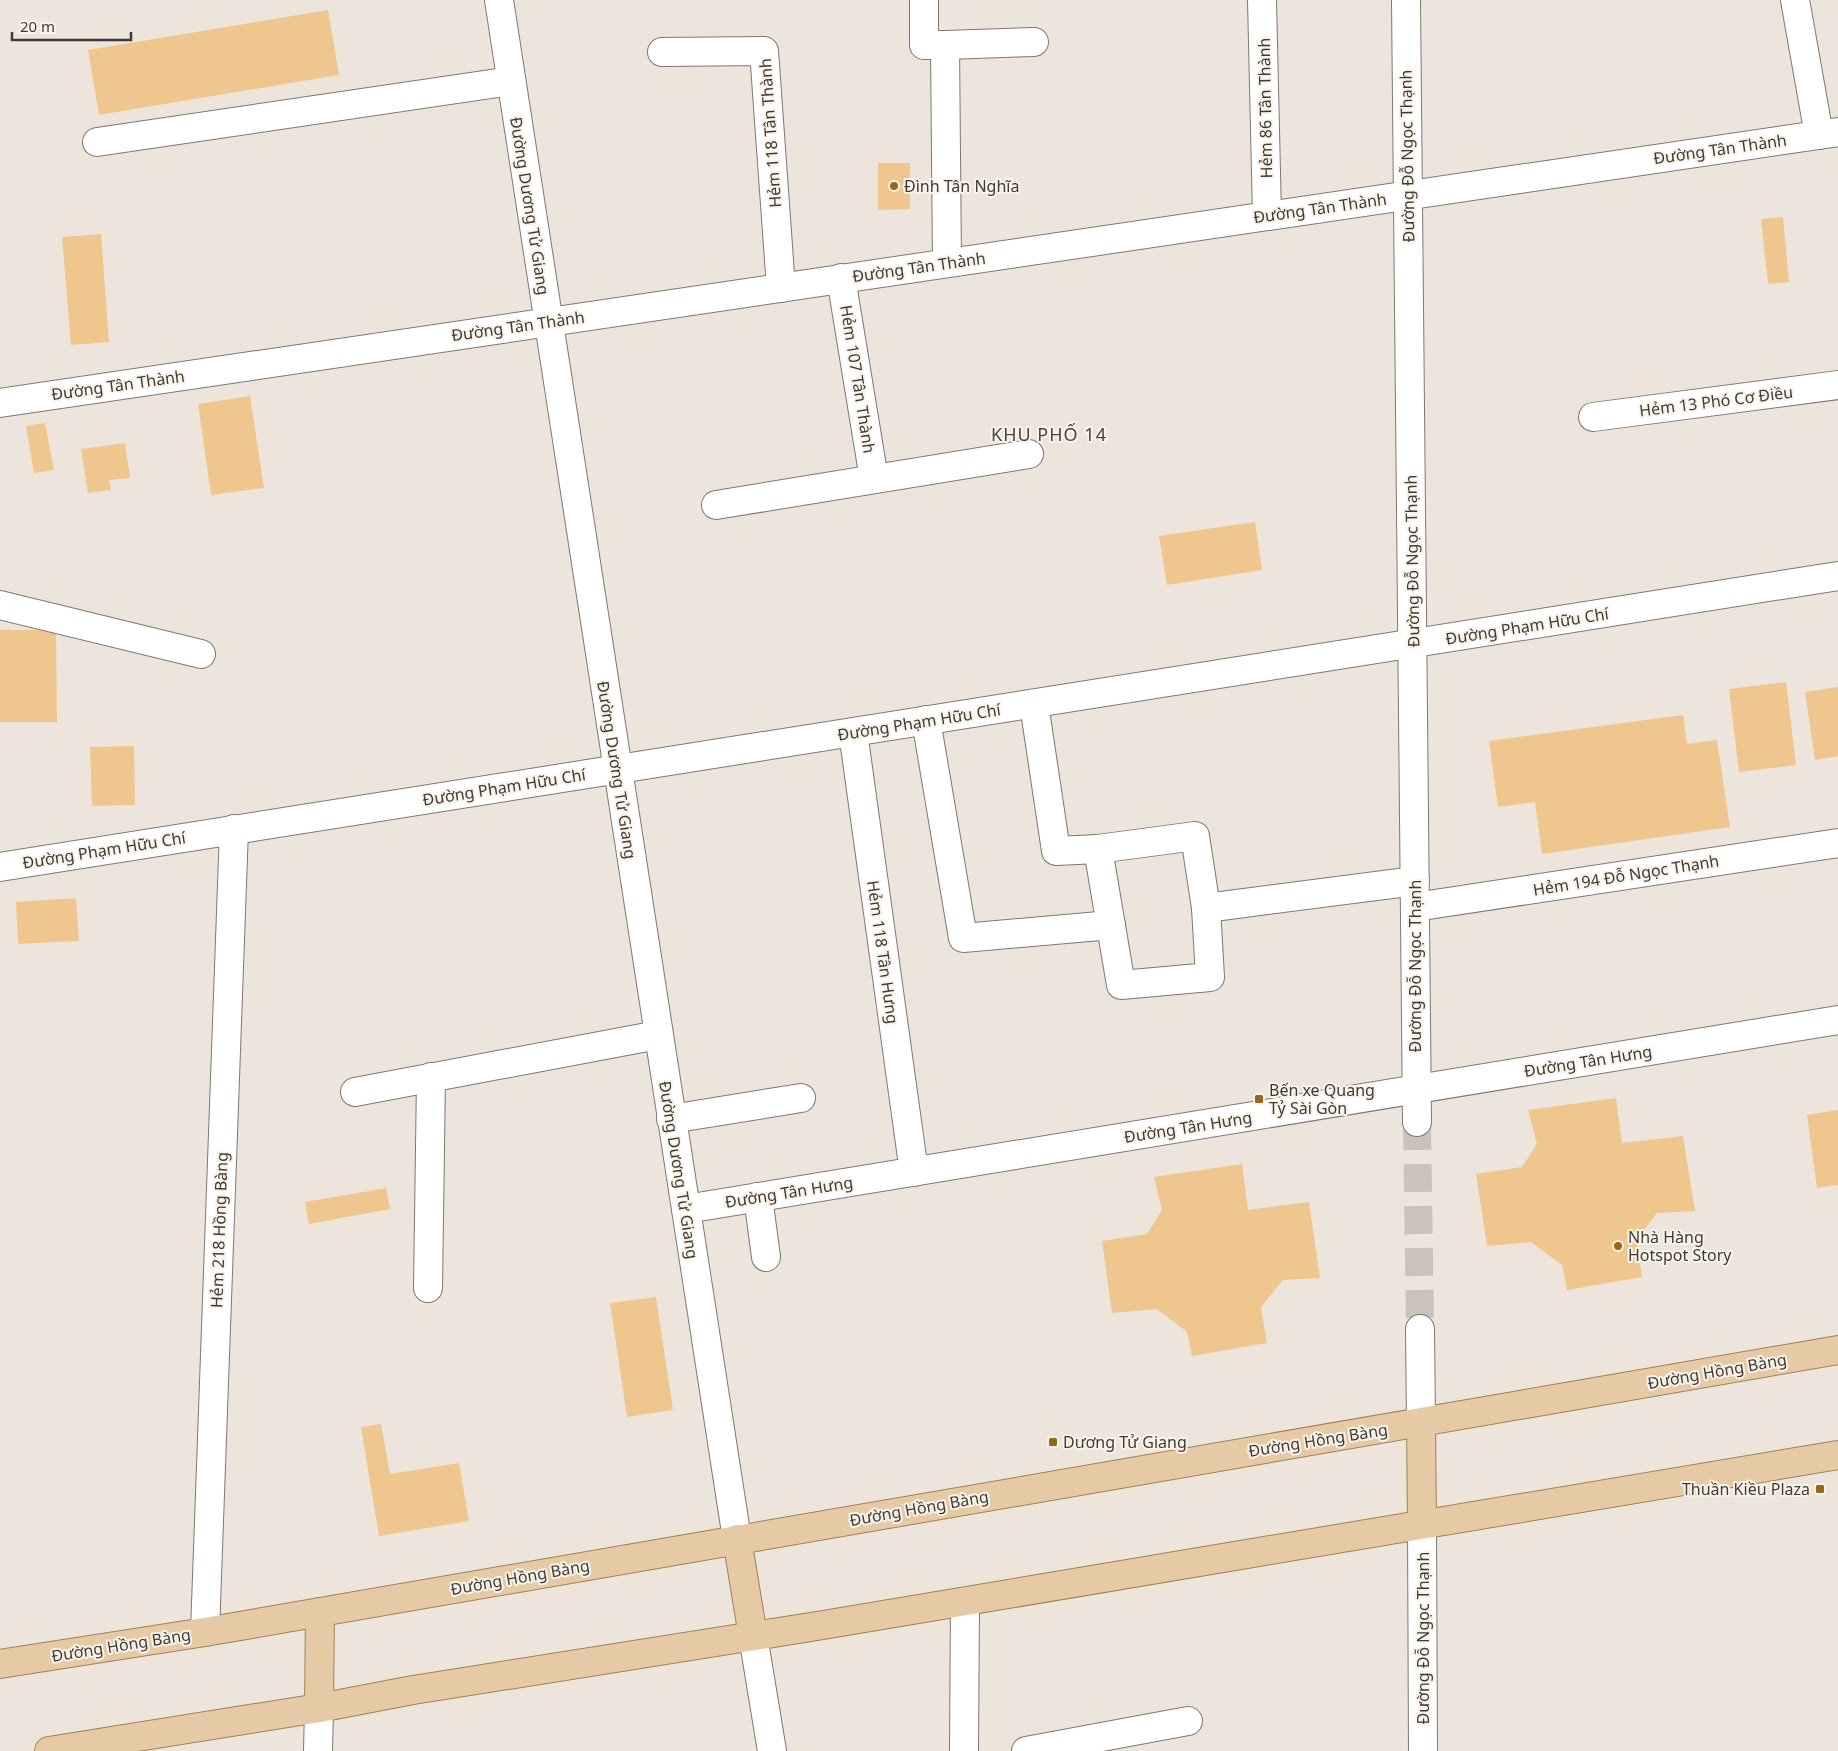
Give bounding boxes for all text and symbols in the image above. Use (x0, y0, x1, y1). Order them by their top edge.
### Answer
scale bar (12, 10, 131, 42)
text: 20 m (20, 16, 55, 36)
street label: Hẻm 86 Tân Thành (1253, 37, 1277, 179)
street label: Hẻm 118 Tân Thành (754, 58, 786, 208)
street label: Đường Đỗ Ngọc Thạnh (1394, 69, 1420, 243)
street label: Đường Dương Tử Giang (505, 115, 555, 297)
street label: Đường Tân Thành (1652, 129, 1788, 169)
place label: Đình Tân Nghĩa (904, 175, 1019, 197)
marker: Đình Tân Nghĩa (888, 180, 900, 192)
street label: Đường Tân Thành (1252, 188, 1388, 228)
street label: Đường Tân Thành (851, 247, 987, 287)
street label: Hẻm 107 Tân Thành (835, 303, 881, 455)
street label: Đường Tân Thành (450, 306, 586, 346)
street label: Đường Tân Thành (50, 365, 186, 405)
street label: Hẻm 13 Phó Cơ Điều (1638, 381, 1794, 421)
district label: KHU PHỐ 14 (991, 422, 1107, 446)
street label: Đường Đỗ Ngọc Thạnh (1399, 474, 1425, 648)
street label: Đường Phạm Hữu Chí (1444, 602, 1611, 650)
street label: Đường Dương Tử Giang (592, 679, 642, 861)
street label: Đường Phạm Hữu Chí (836, 698, 1003, 746)
street label: Đường Phạm Hữu Chí (421, 763, 588, 811)
street label: Đường Phạm Hữu Chí (21, 826, 188, 874)
street label: Hẻm 194 Đỗ Ngọc Thạnh (1531, 849, 1721, 901)
street label: Hẻm 118 Tân Hưng (862, 879, 904, 1025)
street label: Đường Đỗ Ngọc Thạnh (1404, 880, 1426, 1052)
street label: Đường Tân Hưng (1522, 1040, 1654, 1082)
street label: Đường Dương Tử Giang (654, 1079, 704, 1261)
place label: Bến xe Quang Tỷ Sài Gòn (1269, 1079, 1375, 1119)
marker: Bến xe Quang Tỷ Sài Gòn (1253, 1093, 1265, 1105)
street label: Đường Tân Hưng (1122, 1106, 1254, 1148)
street label: Hẻm 218 Hồng Bàng (205, 1152, 233, 1308)
street label: Đường Tân Hưng (723, 1171, 855, 1213)
place label: Nhà Hàng Hotspot Story (1628, 1226, 1732, 1266)
marker: Nhà Hàng Hotspot Story (1612, 1240, 1624, 1252)
street label: Đường Hồng Bàng (1646, 1348, 1788, 1394)
street label: Đường Hồng Bàng (1247, 1418, 1389, 1462)
place label: Dương Tử Giang (1063, 1431, 1187, 1453)
marker: Dương Tử Giang (1047, 1436, 1059, 1448)
place label: Thuần Kiều Plaza (1682, 1478, 1810, 1500)
marker: Thuần Kiều Plaza (1814, 1483, 1826, 1495)
street label: Đường Hồng Bàng (848, 1485, 990, 1531)
street label: Đường Đỗ Ngọc Thạnh (1412, 1552, 1434, 1724)
street label: Đường Hồng Bàng (449, 1554, 591, 1600)
street label: Đường Hồng Bàng (50, 1623, 192, 1667)

